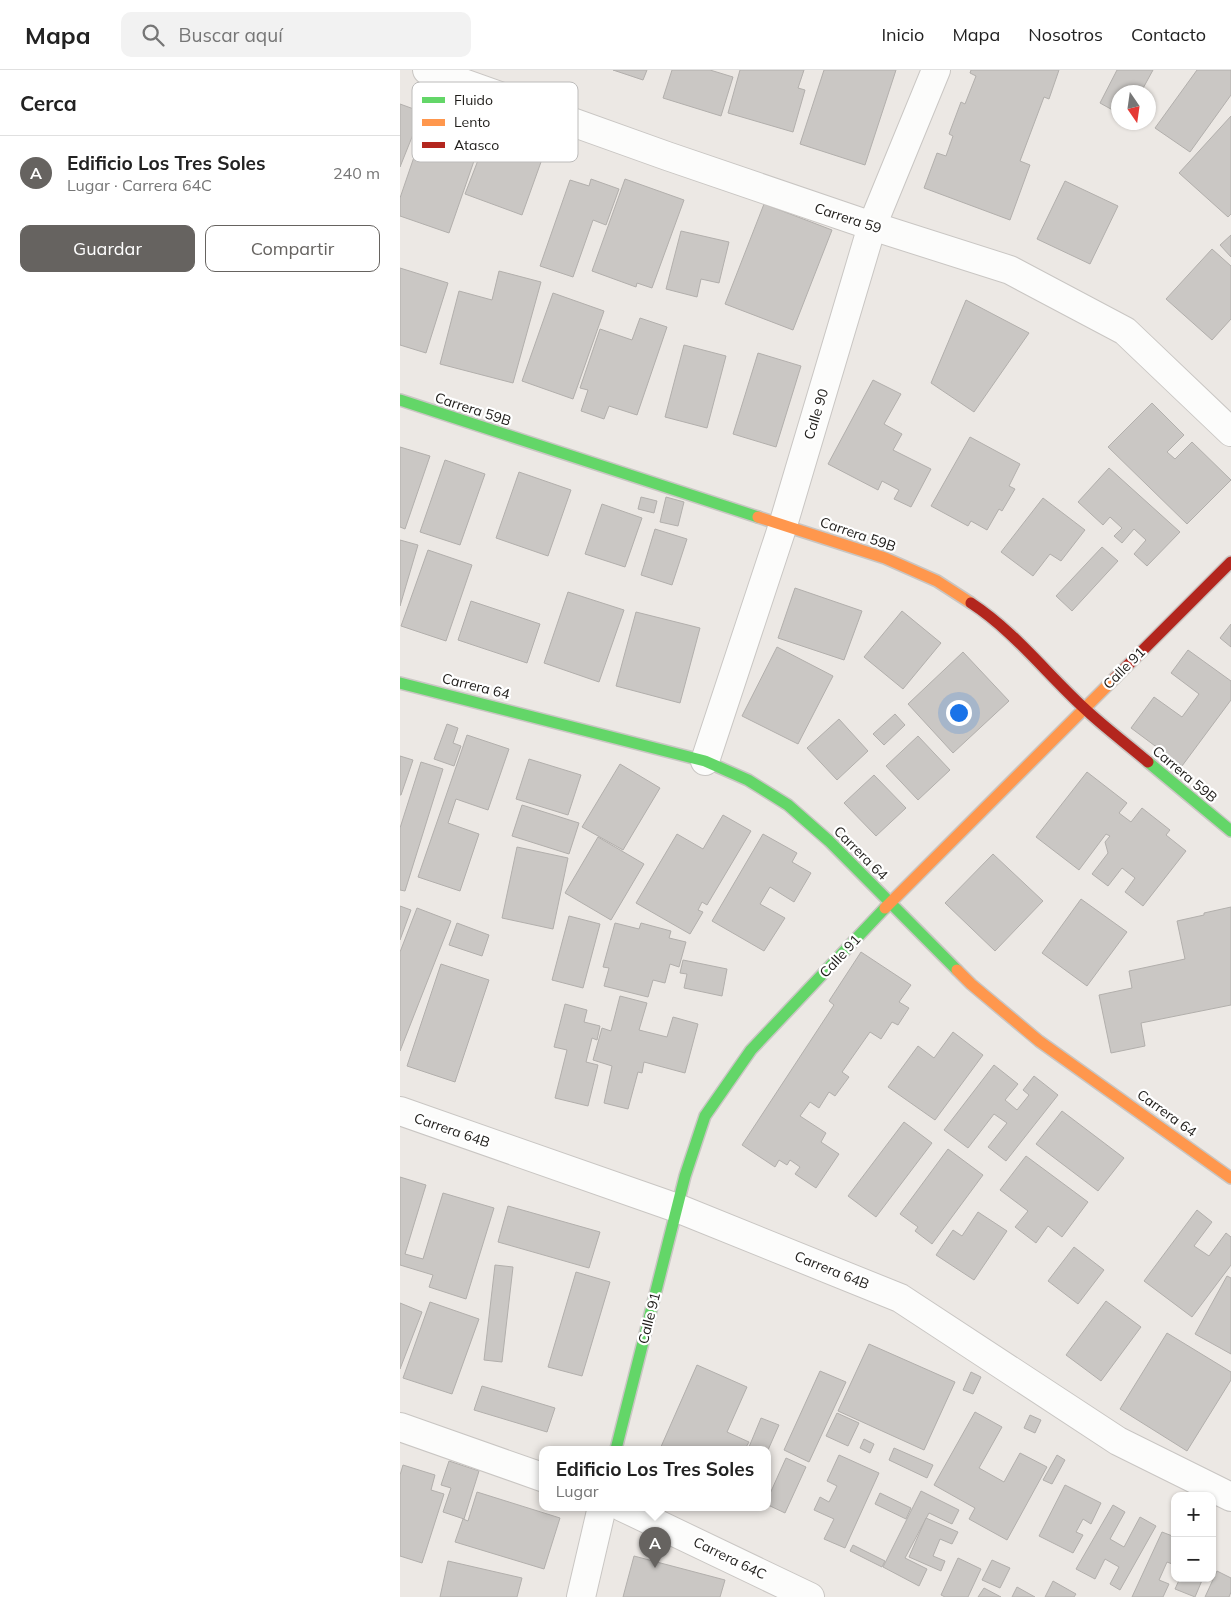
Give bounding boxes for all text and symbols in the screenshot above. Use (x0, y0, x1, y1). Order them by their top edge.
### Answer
search box (121, 12, 471, 57)
text: Mapa (25, 20, 91, 50)
icon: search (139, 21, 167, 49)
text: Buscar aquí (179, 23, 283, 47)
text: Inicio (881, 23, 924, 46)
text: Mapa (952, 23, 1000, 46)
text: Nosotros (1028, 23, 1103, 46)
text: Contacto (1131, 23, 1206, 46)
legend (412, 82, 578, 162)
north arrow (1111, 85, 1156, 130)
text: Cerca (20, 90, 77, 116)
text: Fluido (454, 91, 493, 109)
text: Lento (454, 113, 490, 131)
text: Atasco (454, 136, 499, 154)
text: Edificio Los Tres Soles (67, 151, 266, 175)
text: A (30, 163, 42, 183)
text: 240 m (333, 163, 380, 183)
text: Lugar · Carrera 64C (67, 175, 212, 195)
street label: Carrera 59 (812, 199, 884, 237)
button: Guardar (20, 225, 195, 272)
button: Compartir (205, 225, 380, 272)
street label: Calle 90 (800, 386, 832, 442)
street label: Carrera 59B (433, 388, 513, 430)
street label: Carrera 59B (818, 513, 898, 555)
street label: Calle 91 (1099, 643, 1149, 693)
street label: Carrera 64 (440, 669, 512, 703)
your location (946, 700, 972, 726)
street label: Carrera 59B (1149, 742, 1221, 806)
street label: Carrera 64 (830, 822, 892, 884)
street label: Calle 91 (816, 931, 864, 981)
street label: Carrera 64 (1134, 1085, 1201, 1141)
street label: Carrera 64B (412, 1109, 492, 1151)
street label: Carrera 64B (792, 1247, 872, 1293)
street label: Calle 91 (634, 1290, 664, 1346)
popup (539, 1446, 771, 1511)
text: Edificio Los Tres Soles (556, 1457, 754, 1481)
text: Lugar (556, 1481, 599, 1501)
map controls (1171, 1492, 1216, 1582)
button: + (1171, 1492, 1216, 1537)
pin: A (639, 1527, 671, 1568)
street label: Carrera 64C (691, 1533, 769, 1583)
button: − (1171, 1537, 1216, 1582)

